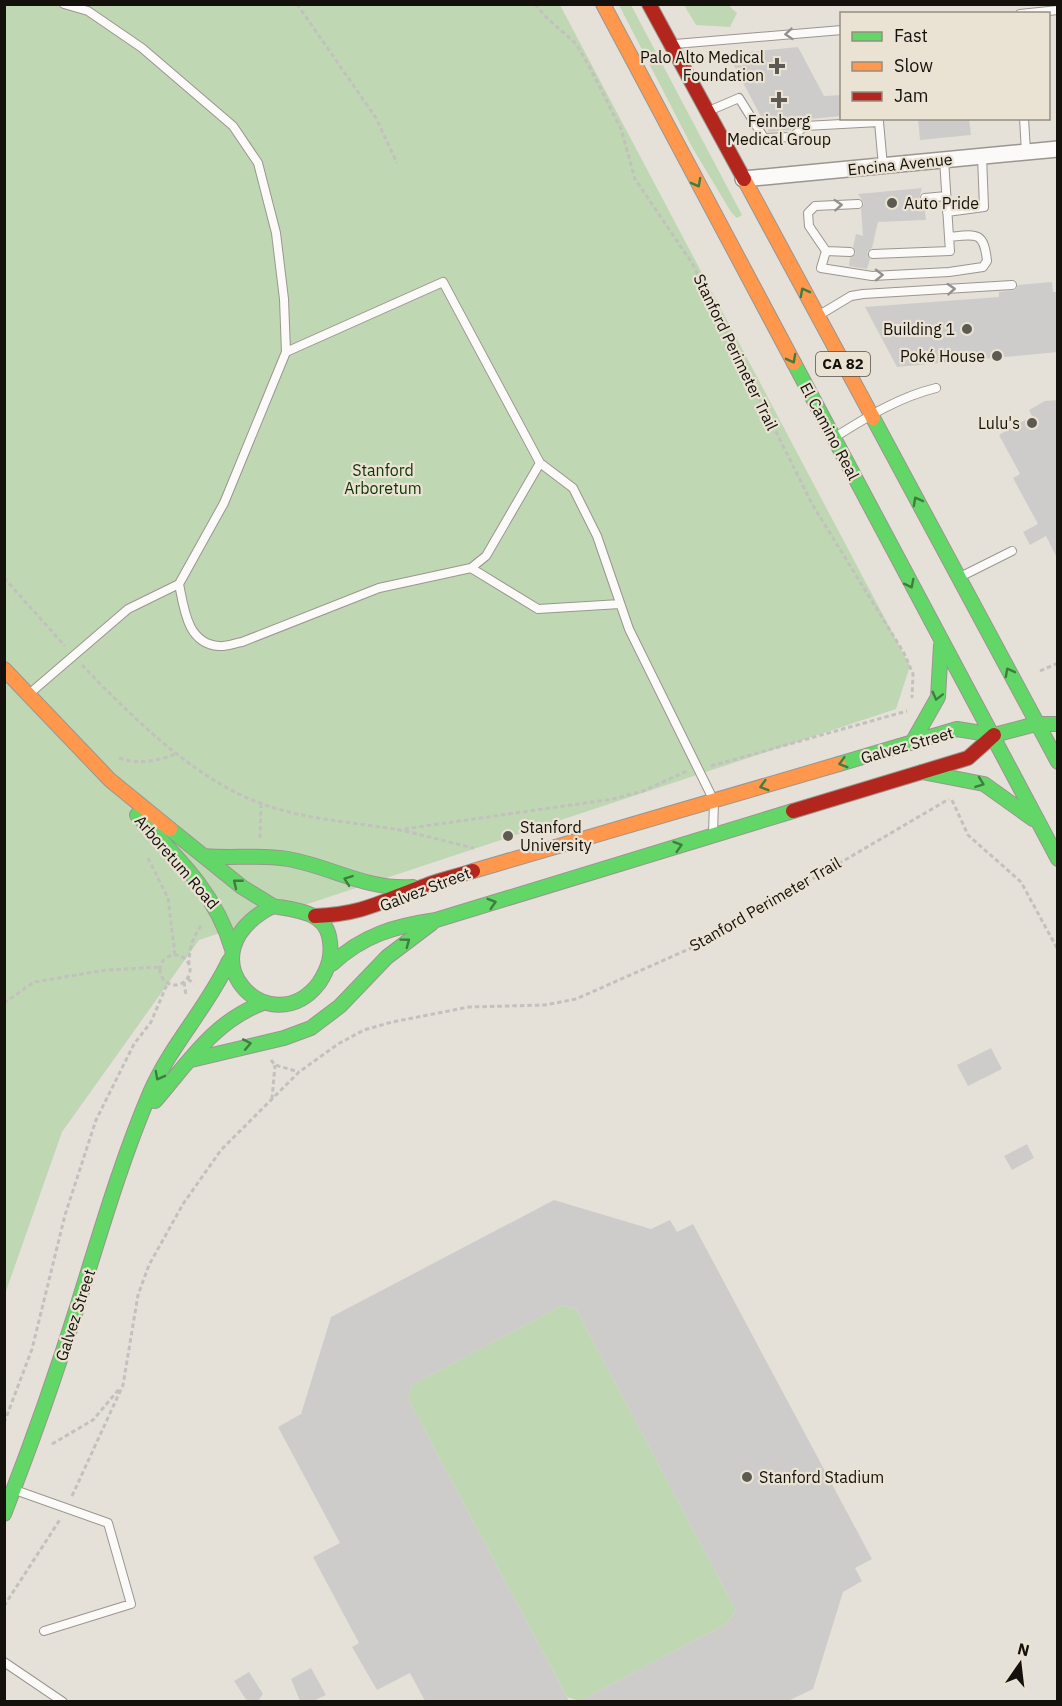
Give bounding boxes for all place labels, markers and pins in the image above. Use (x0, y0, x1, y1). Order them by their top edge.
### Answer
place label: Palo Alto Medical Foundation (640, 47, 764, 85)
marker: Palo Alto Medical Foundation (768, 57, 786, 75)
marker: Feinberg Medical Group (770, 91, 788, 109)
place label: Feinberg Medical Group (727, 111, 831, 149)
place label: Auto Pride (904, 193, 979, 213)
marker: Auto Pride (885, 196, 899, 210)
place label: Building 1 (883, 319, 955, 339)
marker: Building 1 (960, 322, 974, 336)
place label: Poké House (900, 346, 985, 366)
marker: Poké House (990, 349, 1004, 363)
place label: Lulu's (978, 413, 1020, 433)
marker: Lulu's (1025, 416, 1039, 430)
place label: Stanford University (520, 817, 592, 855)
marker: Stanford University (501, 829, 515, 843)
place label: Stanford Stadium (759, 1467, 884, 1487)
marker: Stanford Stadium (740, 1470, 754, 1484)

